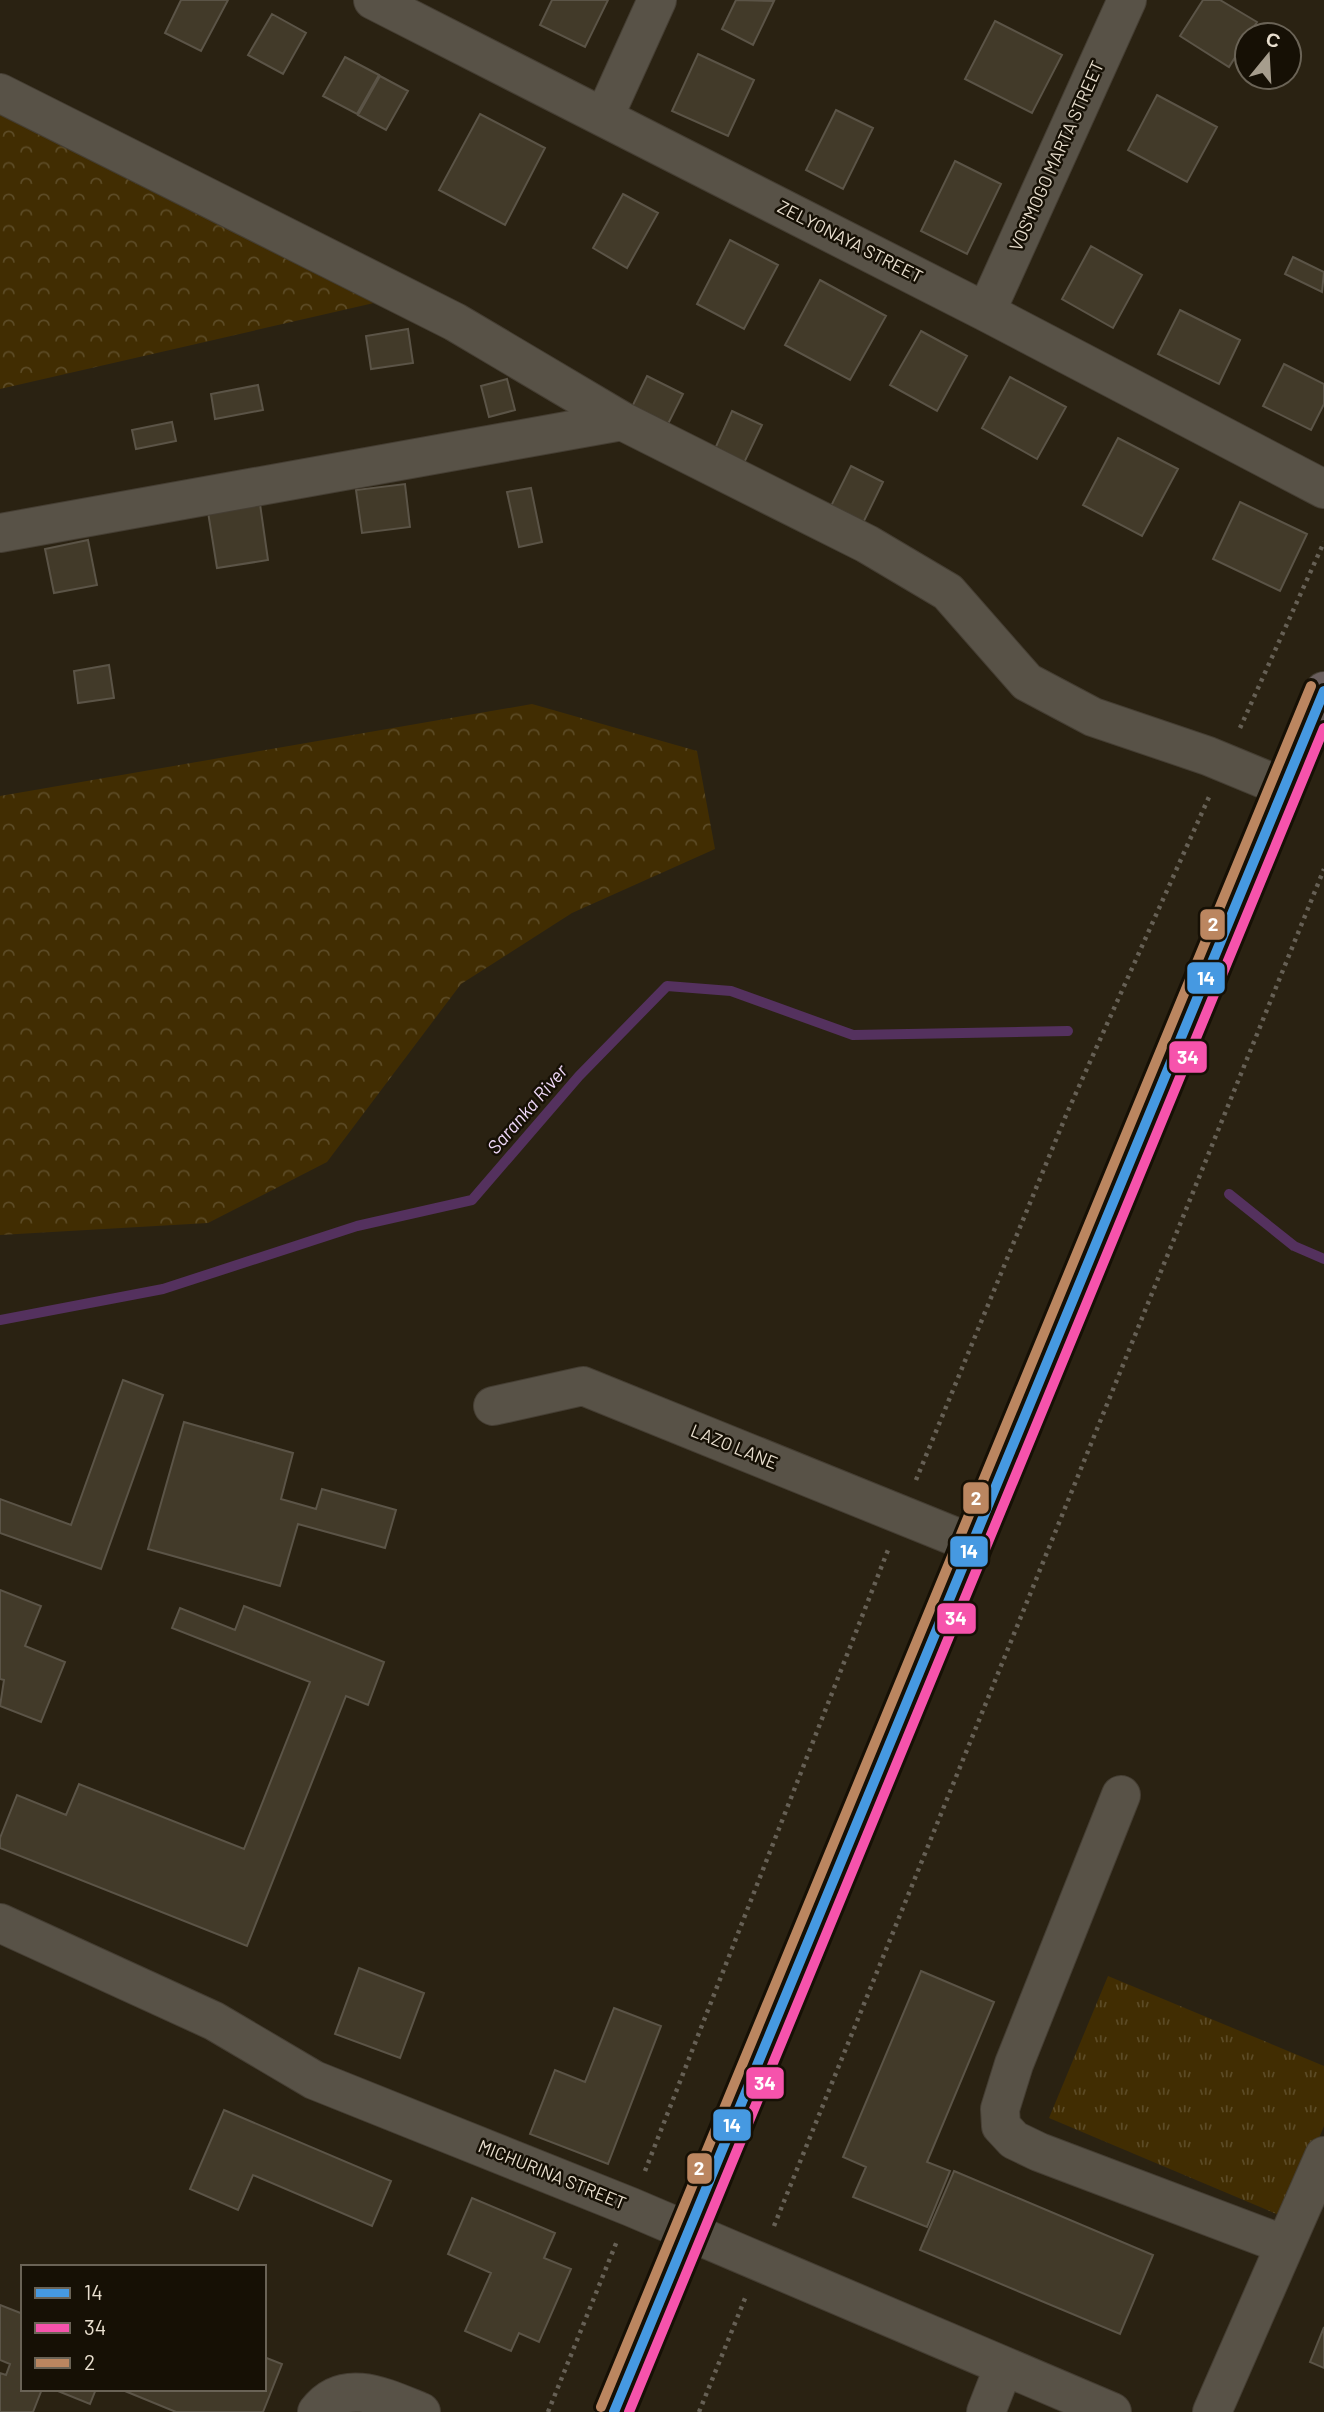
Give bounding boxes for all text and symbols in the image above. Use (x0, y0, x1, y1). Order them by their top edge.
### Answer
north arrow (1233, 21, 1303, 91)
text: С (1263, 26, 1284, 52)
street label: VOS'MOGO MARTA STREET (1004, 57, 1108, 254)
street label: ZELYONAYA STREET (774, 195, 927, 287)
line badge: 2 (1199, 908, 1226, 941)
text: 2 (1208, 912, 1218, 935)
line badge: 14 (1186, 961, 1226, 995)
text: 14 (1197, 966, 1215, 989)
line badge: 34 (1168, 1040, 1208, 1074)
text: 34 (1177, 1045, 1199, 1068)
water label: Saranka River (482, 1058, 573, 1158)
street label: LAZO LANE (688, 1419, 781, 1473)
line badge: 2 (962, 1481, 990, 1515)
text: 2 (971, 1486, 981, 1509)
line badge: 14 (949, 1535, 989, 1568)
text: 14 (960, 1539, 978, 1562)
line badge: 34 (936, 1602, 977, 1635)
text: 34 (945, 1606, 967, 1629)
line badge: 34 (745, 2066, 785, 2100)
text: 34 (754, 2071, 776, 2094)
line badge: 14 (712, 2108, 752, 2142)
text: 14 (723, 2113, 741, 2136)
street label: MICHURINA STREET (475, 2134, 630, 2214)
line badge: 2 (686, 2152, 713, 2185)
text: 2 (694, 2156, 704, 2179)
legend (21, 2265, 266, 2391)
text: 14 (84, 2279, 103, 2304)
text: 34 (84, 2314, 106, 2339)
text: 2 (84, 2349, 95, 2374)

